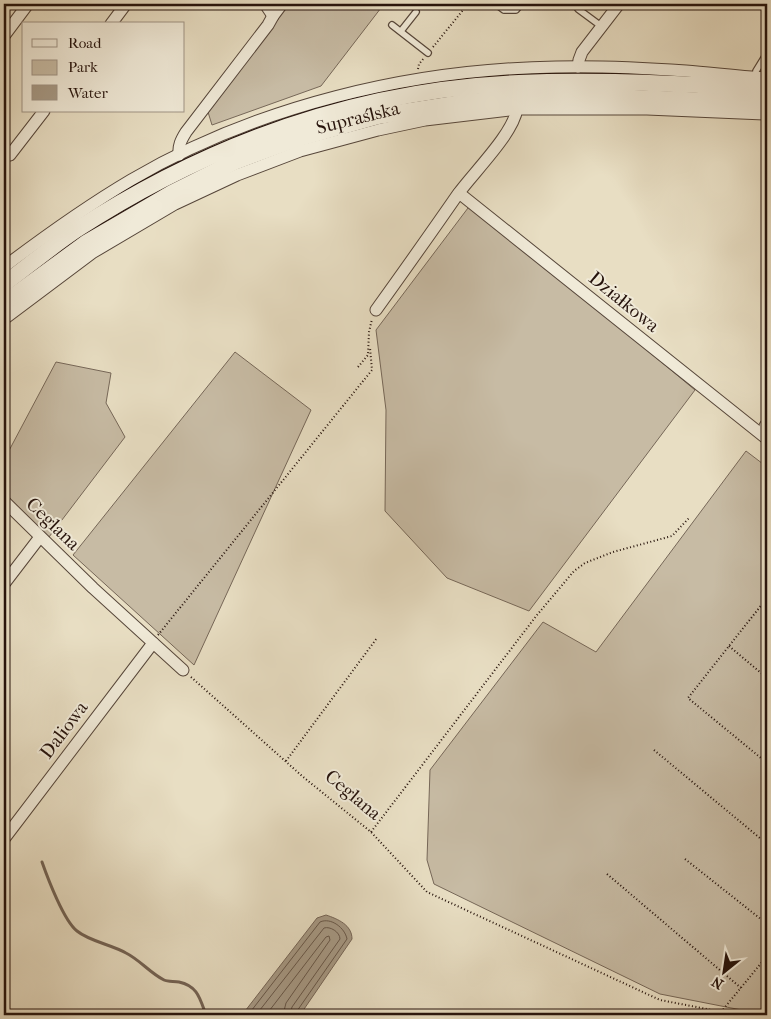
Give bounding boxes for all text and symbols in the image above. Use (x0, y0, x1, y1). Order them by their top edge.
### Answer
legend (22, 22, 185, 112)
text: Road (68, 34, 102, 52)
text: Park (68, 58, 98, 76)
text: Water (67, 84, 108, 102)
street label: Supraślska (314, 97, 402, 139)
street label: Działkowa (584, 267, 664, 337)
street label: Ceglana (22, 493, 85, 555)
street label: Daliowa (35, 697, 93, 763)
street label: Ceglana (321, 765, 386, 825)
north arrow (698, 946, 748, 996)
text: N (709, 973, 727, 993)

